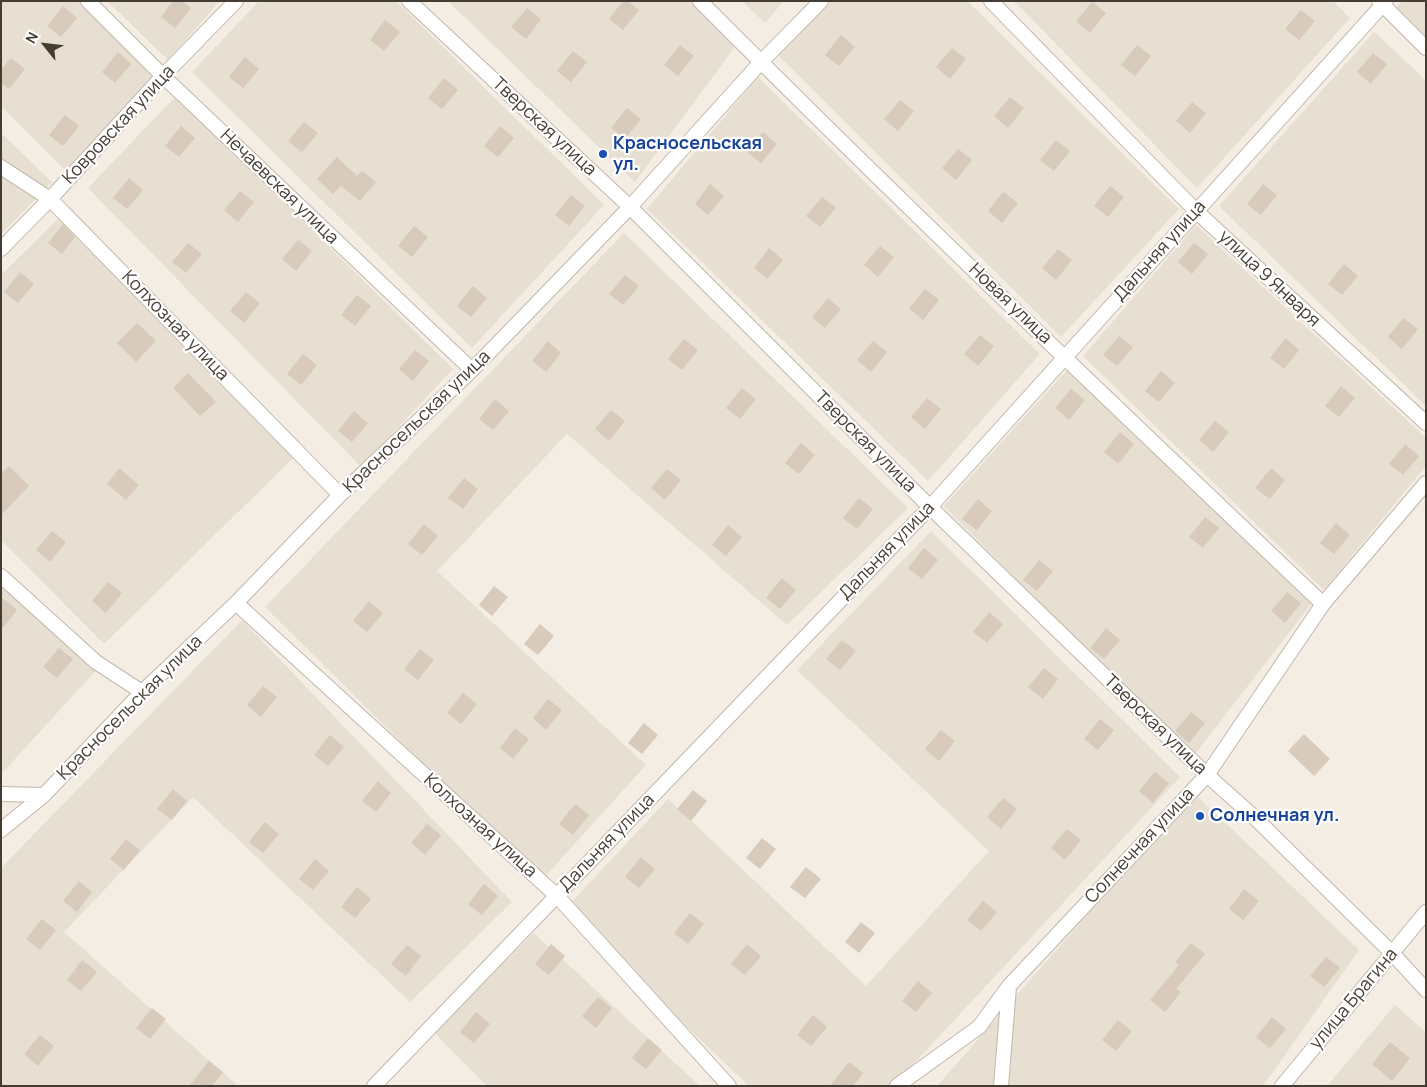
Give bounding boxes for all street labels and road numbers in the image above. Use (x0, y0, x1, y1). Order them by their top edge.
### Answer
street label: Ковровская улица (58, 61, 180, 189)
street label: Тверская улица (487, 73, 601, 181)
street label: Нечаевская улица (215, 125, 343, 249)
street label: Дальняя улица (1109, 196, 1211, 306)
street label: улица 9 Января (1214, 226, 1324, 332)
street label: Новая улица (964, 259, 1056, 349)
street label: Колхозная улица (117, 266, 233, 386)
street label: Красносельская улица (339, 346, 495, 498)
street label: Тверская улица (810, 387, 920, 497)
street label: Дальняя улица (835, 497, 939, 605)
street label: Красносельская улица (53, 631, 207, 785)
street label: Тверская улица (1099, 670, 1211, 780)
street label: Колхозная улица (419, 770, 541, 882)
street label: Солнечная улица (1081, 784, 1199, 908)
street label: Дальняя улица (555, 789, 659, 897)
street label: улица Брагина (1305, 944, 1403, 1054)

